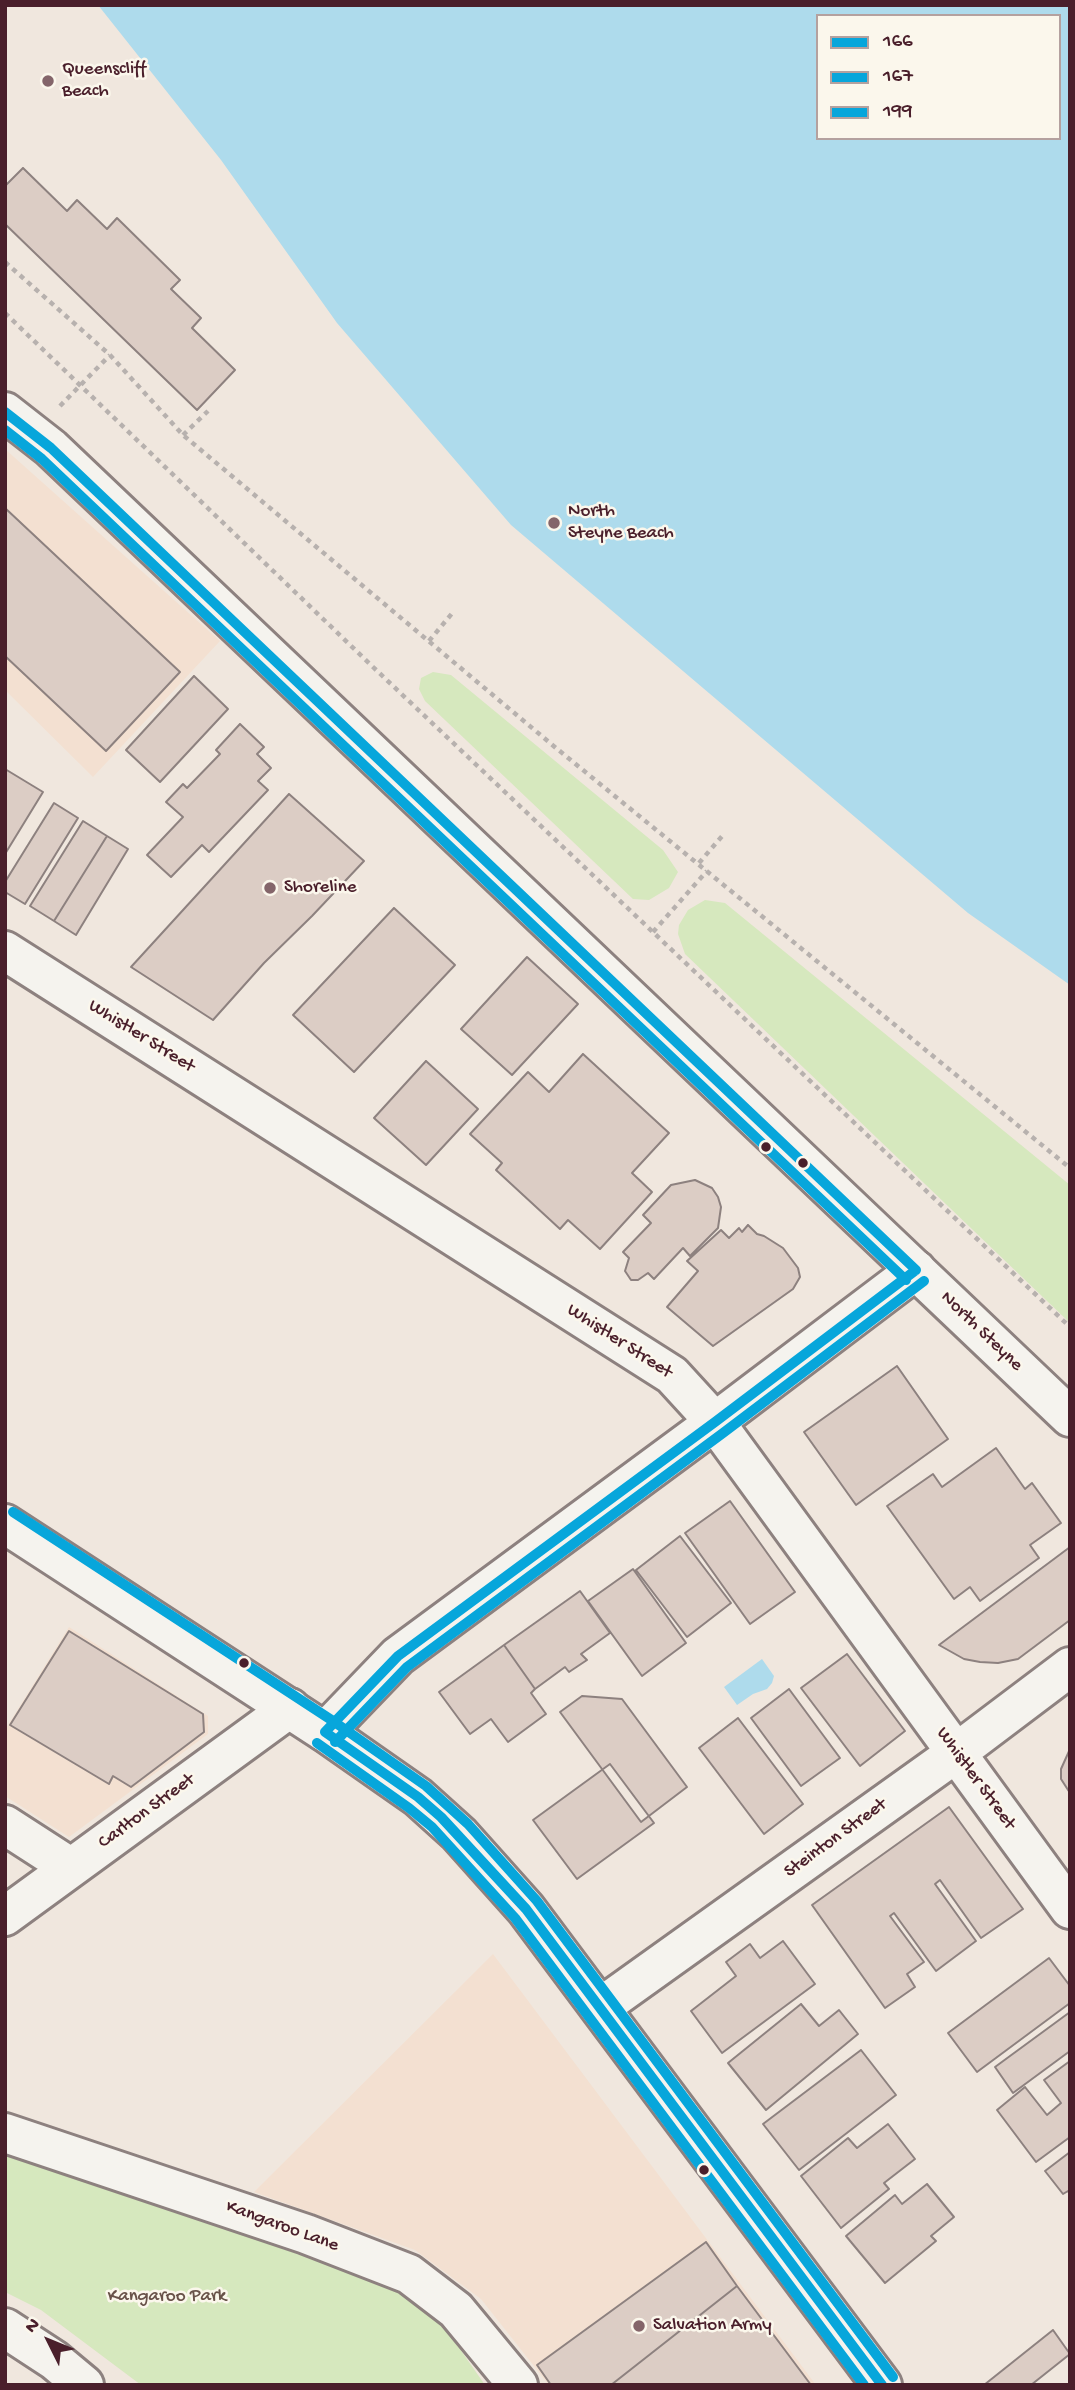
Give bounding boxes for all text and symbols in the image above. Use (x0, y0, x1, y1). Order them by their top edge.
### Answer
legend (816, 14, 1061, 140)
text: 166 (883, 30, 913, 55)
place label: Queenscliff Beach (62, 59, 146, 103)
text: 167 (883, 65, 913, 90)
marker: Queenscliff Beach (40, 73, 56, 89)
text: 199 (883, 100, 913, 125)
place label: North Steyne Beach (568, 501, 674, 545)
marker: North Steyne Beach (546, 515, 562, 531)
place label: Shoreline (284, 877, 357, 899)
marker: Shoreline (262, 880, 278, 896)
street label: Whistler Street (84, 995, 198, 1079)
unlabelled marker (759, 1140, 773, 1154)
unlabelled marker (796, 1156, 810, 1170)
street label: North Steyne (935, 1287, 1027, 1377)
street label: Whistler Street (562, 1299, 676, 1385)
unlabelled marker (237, 1656, 251, 1670)
street label: Whistler Street (930, 1723, 1020, 1835)
street label: Carlton Street (94, 1769, 200, 1855)
street label: Steinton Street (780, 1794, 892, 1884)
unlabelled marker (697, 2163, 711, 2177)
street label: Kangaroo Lane (222, 2196, 342, 2258)
park label: Kangaroo Park (108, 2286, 226, 2308)
north arrow (14, 2306, 84, 2376)
text: N (21, 2314, 46, 2339)
place label: Salvation Army (653, 2315, 772, 2337)
marker: Salvation Army (631, 2318, 647, 2334)

